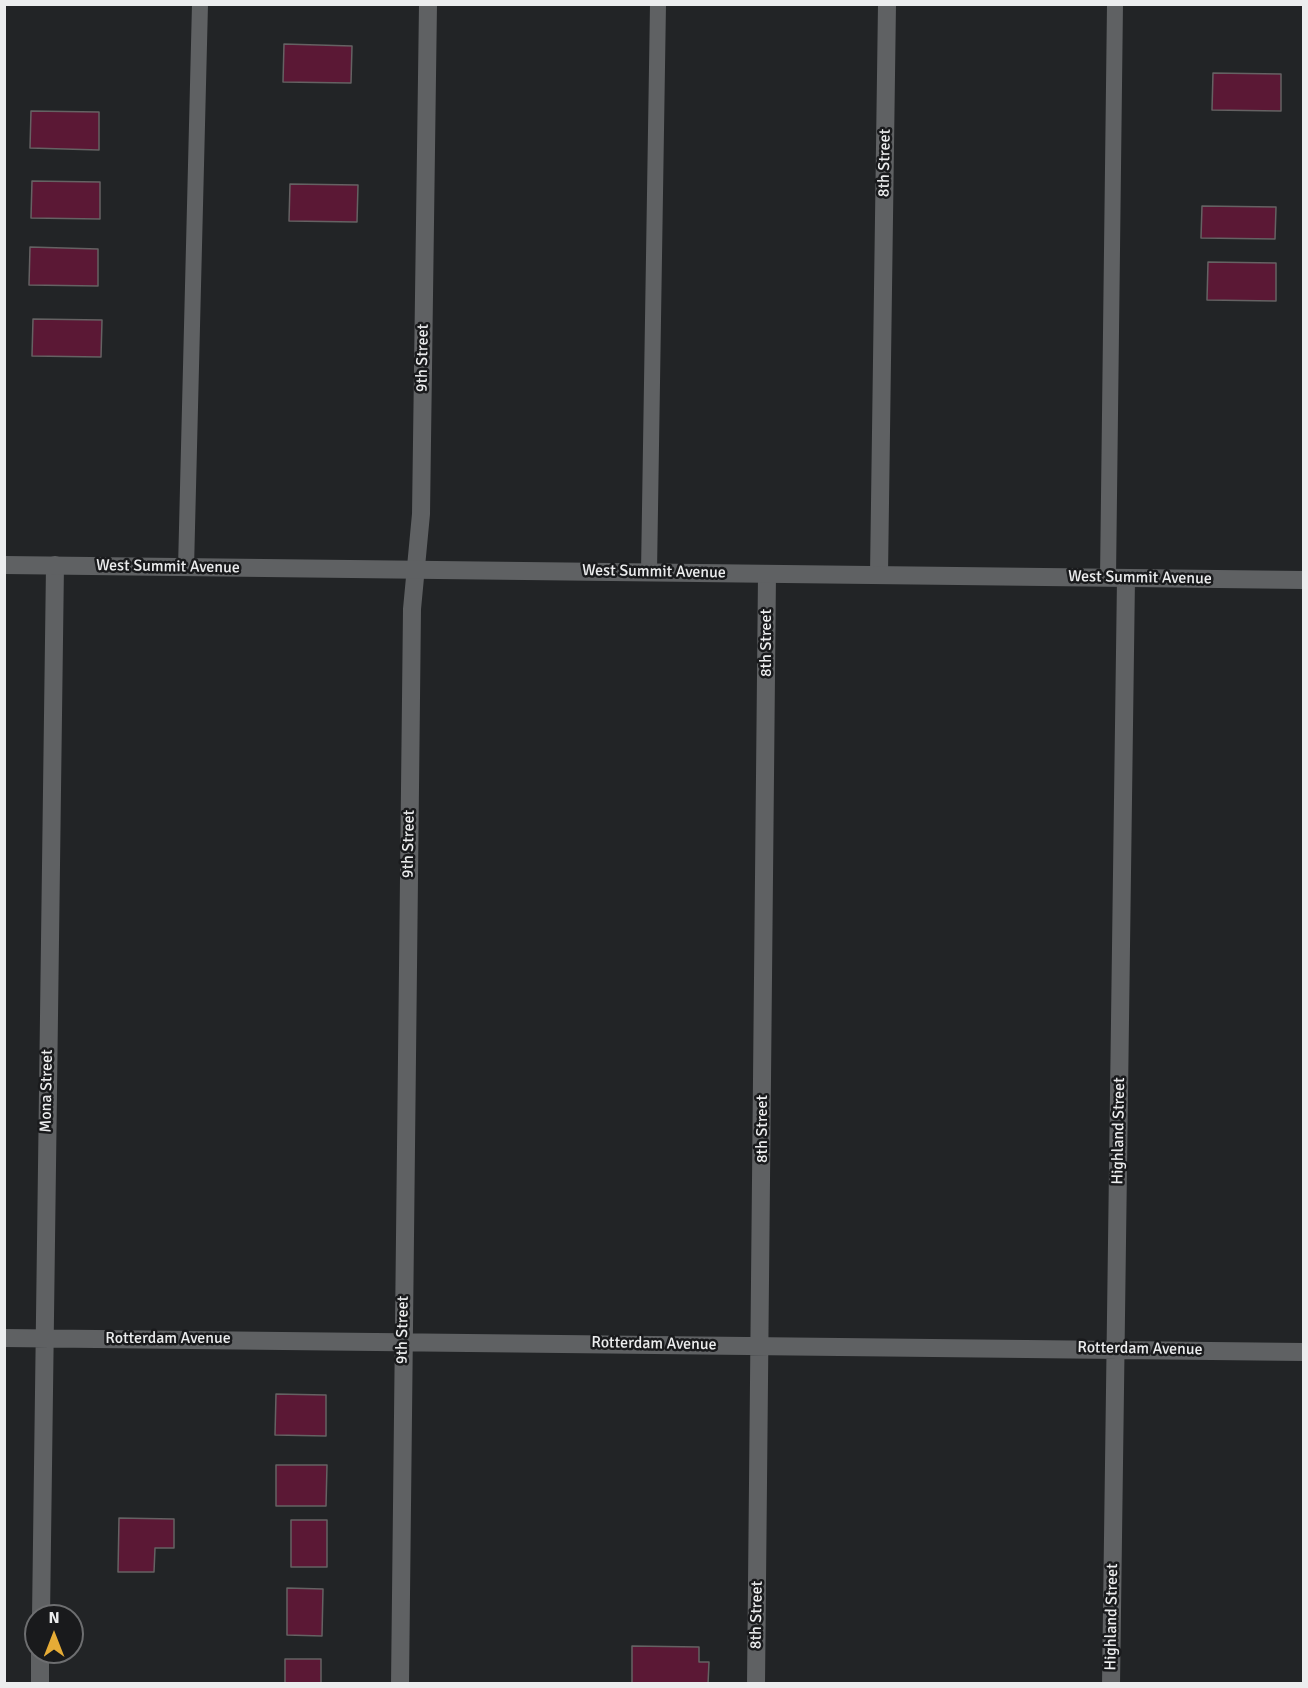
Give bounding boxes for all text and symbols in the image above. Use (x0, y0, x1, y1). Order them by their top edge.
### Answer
street label: 8th Street (875, 129, 895, 197)
street label: 9th Street (413, 324, 433, 392)
street label: West Summit Avenue (96, 556, 240, 578)
street label: West Summit Avenue (582, 561, 726, 583)
street label: West Summit Avenue (1068, 567, 1212, 589)
street label: 8th Street (757, 609, 777, 677)
street label: 9th Street (399, 810, 419, 878)
street label: Mona Street (37, 1049, 57, 1133)
street label: Highland Street (1108, 1077, 1130, 1185)
street label: 8th Street (753, 1095, 773, 1163)
street label: 9th Street (393, 1296, 413, 1364)
street label: Rotterdam Avenue (105, 1329, 231, 1349)
street label: Rotterdam Avenue (591, 1333, 717, 1355)
street label: Rotterdam Avenue (1077, 1338, 1203, 1360)
street label: Highland Street (1101, 1563, 1123, 1671)
street label: 8th Street (747, 1581, 767, 1649)
north arrow (24, 1604, 84, 1664)
text: N (48, 1608, 60, 1628)

